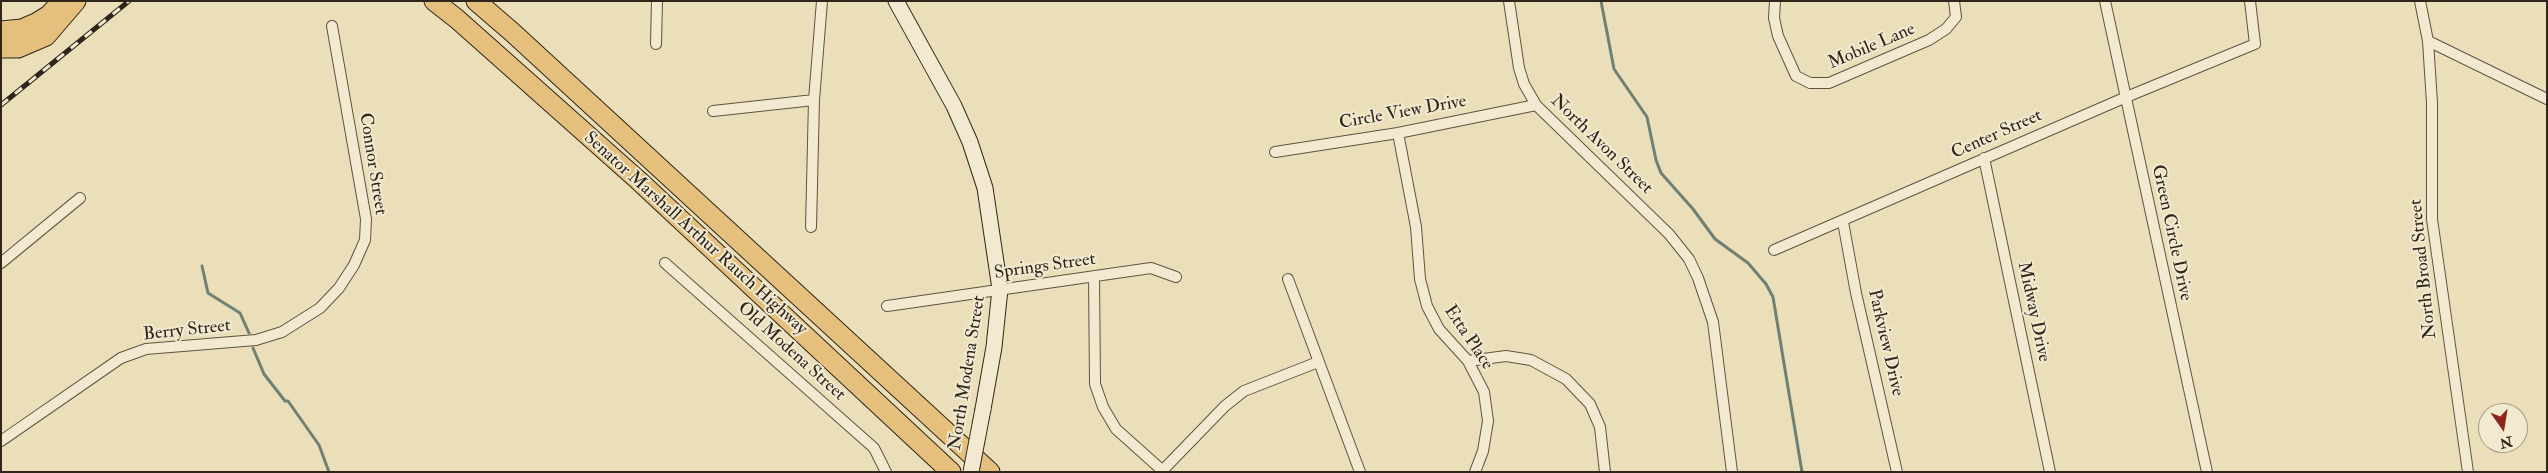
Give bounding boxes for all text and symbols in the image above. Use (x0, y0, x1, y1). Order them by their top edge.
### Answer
street label: Mobile Lane (1825, 19, 1919, 75)
street label: Circle View Drive (1338, 91, 1468, 135)
street label: North Avon Street (1545, 91, 1657, 199)
street label: Center Street (1948, 105, 2046, 165)
street label: Connor Street (353, 111, 391, 217)
street label: Senator Marshall Arthur Rauch Highway (579, 128, 811, 340)
street label: Green Circle Drive (2146, 163, 2196, 303)
street label: North Broad Street (2406, 198, 2442, 340)
street label: Springs Street (993, 249, 1097, 285)
street label: Midway Drive (2012, 260, 2054, 364)
street label: Parkview Drive (1862, 288, 1908, 398)
street label: North Modena Street (945, 294, 991, 452)
street label: Old Modena Street (733, 298, 849, 406)
street label: Etta Place (1439, 302, 1497, 374)
street label: Berry Street (142, 316, 232, 346)
north arrow (2478, 403, 2528, 453)
text: N (2498, 432, 2514, 452)

